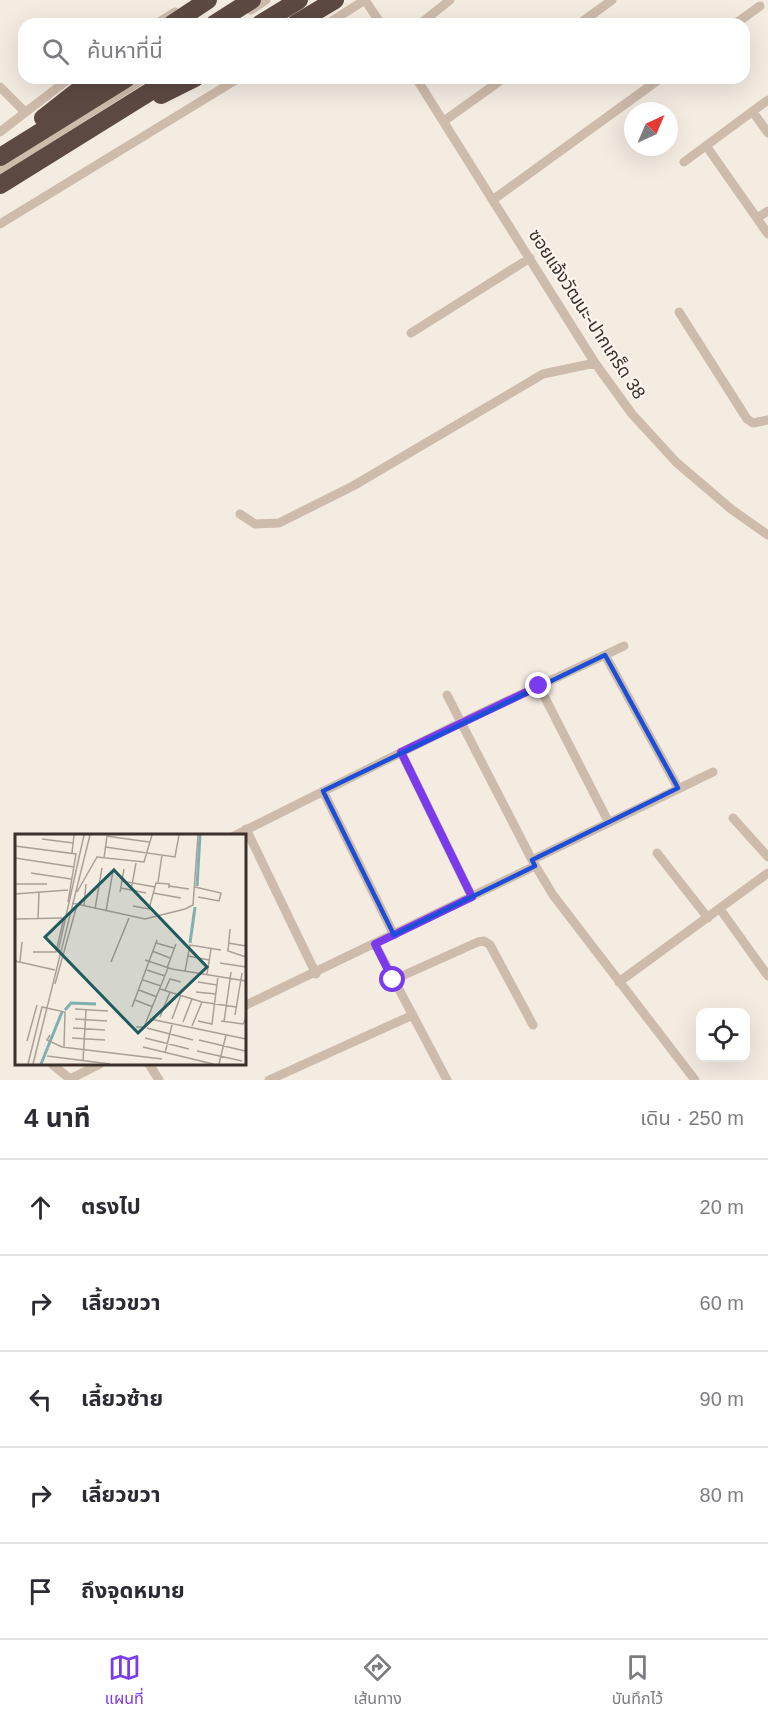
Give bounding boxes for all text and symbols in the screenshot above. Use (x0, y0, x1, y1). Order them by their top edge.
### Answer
search box (18, 18, 750, 84)
icon: search (39, 35, 72, 68)
text: ค้นหาที่นี่ (87, 38, 163, 63)
north arrow (624, 102, 678, 156)
street label: ซอยแจ้งวัฒนะ-ปากเกร็ด 38 (525, 225, 649, 403)
route end (525, 672, 551, 698)
inset map (15, 834, 246, 1065)
route start (379, 966, 405, 992)
map controls (696, 1008, 750, 1062)
button: locate (696, 1008, 750, 1062)
text: 4 นาที (24, 1103, 91, 1133)
text: เดิน · 250 m (640, 1107, 744, 1129)
icon: ahead (24, 1191, 57, 1224)
text: ตรงไป (81, 1194, 141, 1219)
text: 20 m (700, 1196, 744, 1218)
icon: right (24, 1287, 57, 1320)
text: เลี้ยวขวา (81, 1290, 161, 1315)
text: 60 m (700, 1292, 744, 1314)
icon: left (24, 1383, 57, 1416)
text: เลี้ยวซ้าย (81, 1386, 163, 1411)
text: 90 m (700, 1388, 744, 1410)
icon: right (24, 1479, 57, 1512)
text: เลี้ยวขวา (81, 1482, 161, 1507)
text: 80 m (700, 1484, 744, 1506)
icon: arrive (24, 1575, 57, 1608)
text: ถึงจุดหมาย (81, 1578, 185, 1603)
tab: แผนที่ (105, 1651, 144, 1711)
tab: เส้นทาง (354, 1651, 402, 1711)
tab: บันทึกไว้ (612, 1651, 663, 1711)

